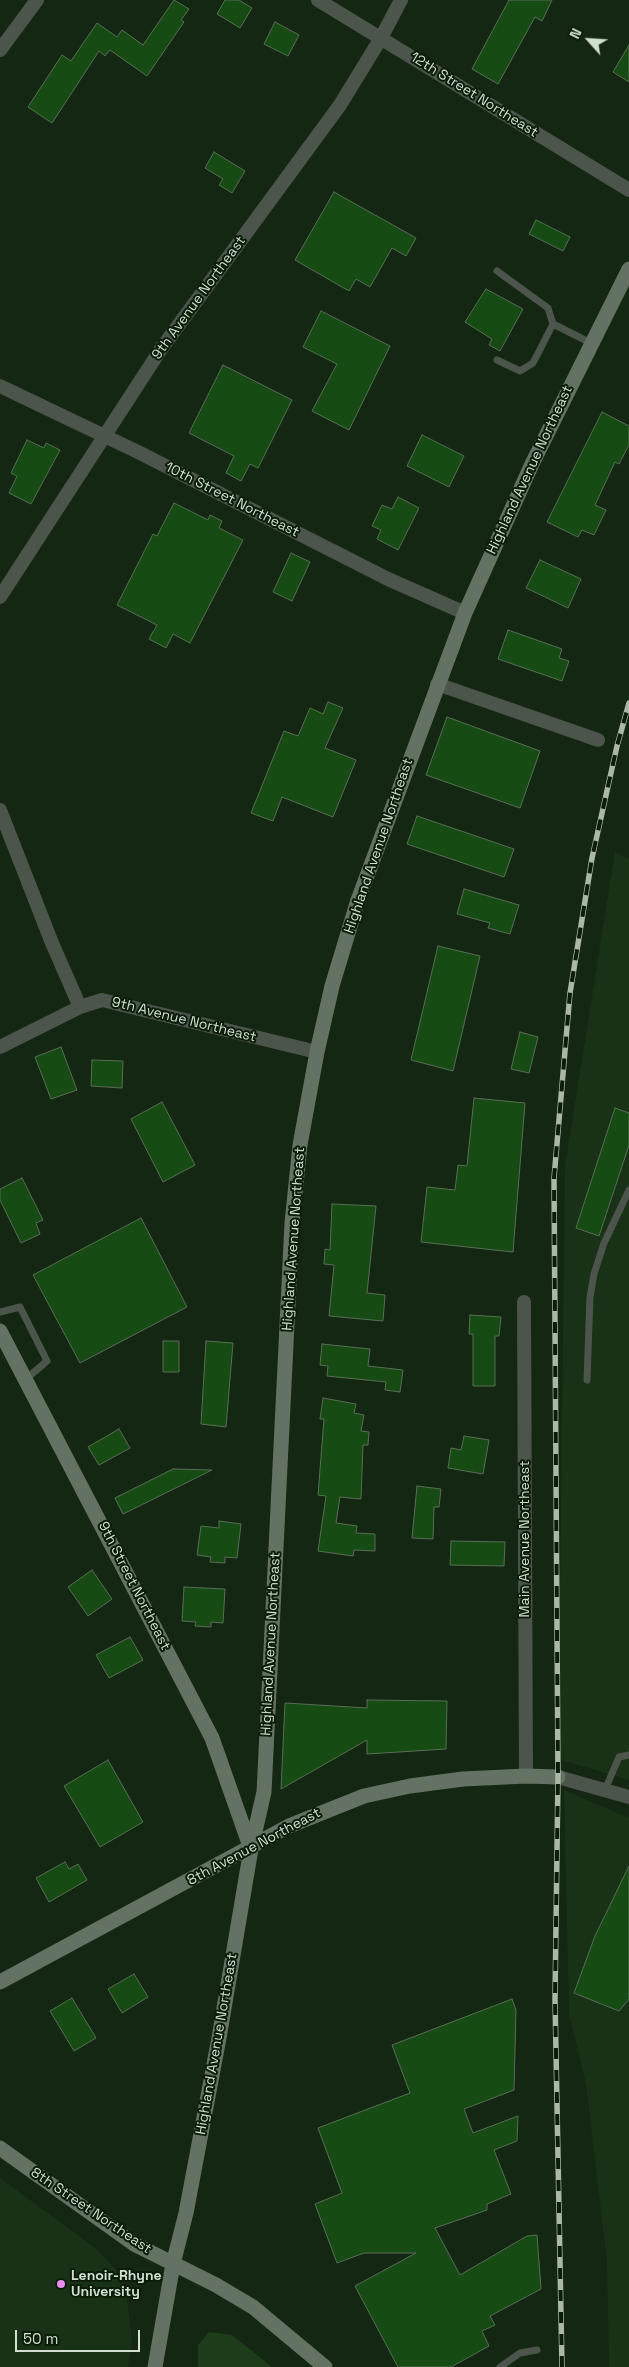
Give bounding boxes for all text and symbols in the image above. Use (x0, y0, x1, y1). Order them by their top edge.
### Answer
north arrow (564, 15, 614, 65)
text: N (565, 25, 586, 42)
street label: 12th Street Northeast (407, 49, 541, 141)
street label: 9th Avenue Northeast (149, 233, 249, 363)
street label: Highland Avenue Northeast (483, 383, 577, 557)
street label: 10th Street Northeast (162, 459, 302, 541)
street label: Highland Avenue Northeast (341, 756, 417, 936)
street label: 9th Avenue Northeast (110, 994, 258, 1046)
street label: Highland Avenue Northeast (279, 1147, 309, 1331)
street label: Main Avenue Northeast (517, 1460, 533, 1618)
street label: 9th Street Northeast (94, 1519, 174, 1653)
street label: Highland Avenue Northeast (258, 1552, 284, 1736)
street label: 8th Avenue Northeast (184, 1805, 324, 1889)
street label: Highland Avenue Northeast (193, 1952, 241, 2136)
street label: 8th Street Northeast (27, 2164, 155, 2258)
place label: Lenoir-Rhyne University (71, 2268, 162, 2300)
marker: Lenoir-Rhyne University (55, 2278, 67, 2290)
scale bar (18, 2320, 142, 2352)
text: 50 m (23, 2329, 58, 2348)

